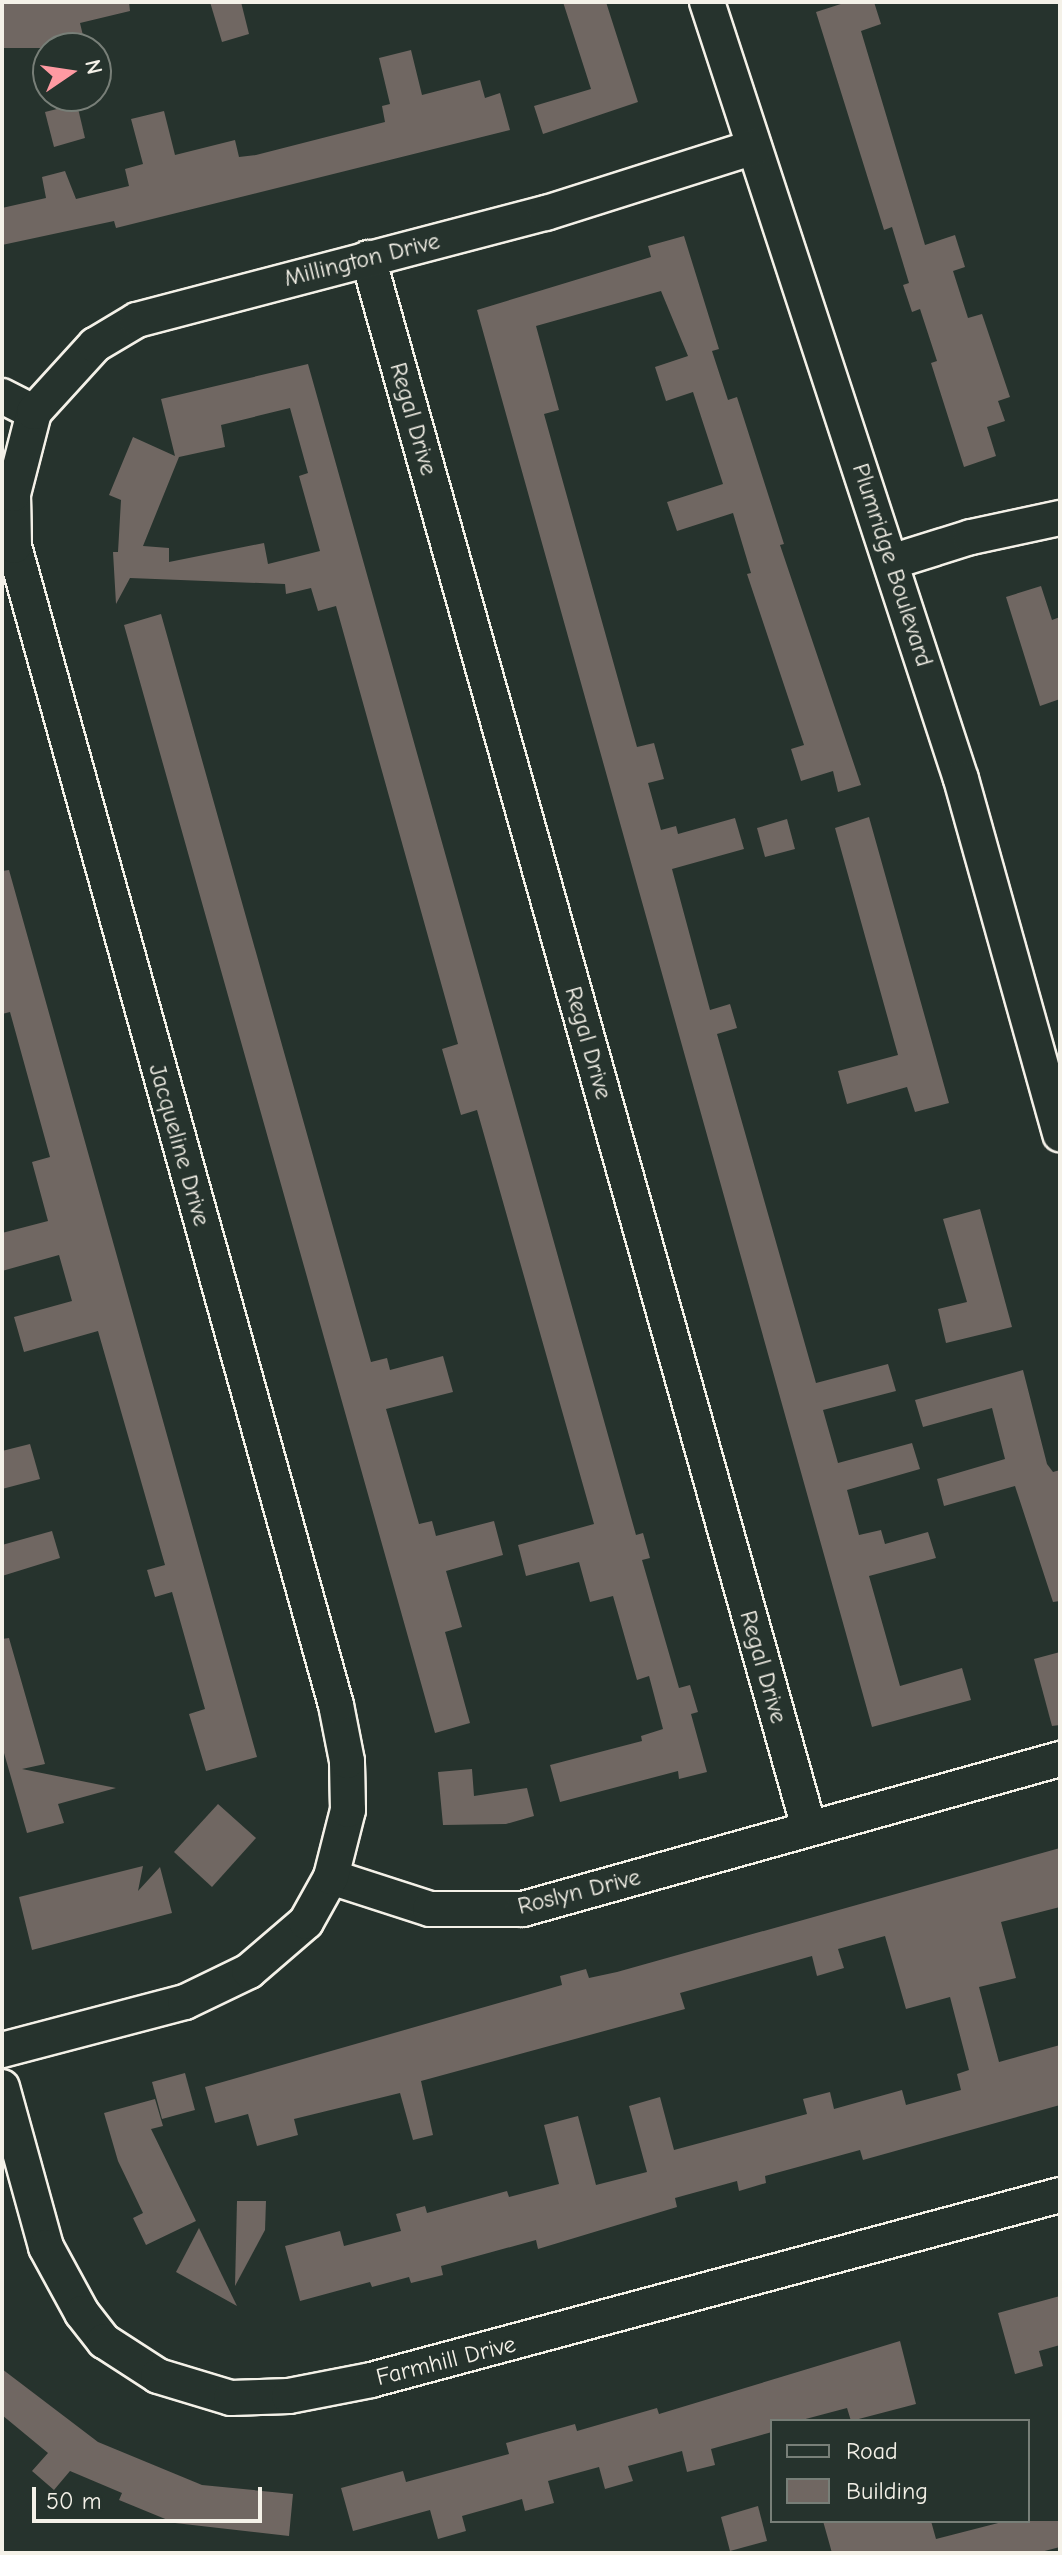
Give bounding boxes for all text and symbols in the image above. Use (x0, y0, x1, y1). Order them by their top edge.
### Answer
north arrow (32, 32, 112, 112)
text: N (79, 57, 108, 77)
street label: Millington Drive (281, 227, 443, 293)
street label: Regal Drive (383, 359, 443, 479)
street label: Plumridge Boulevard (846, 460, 938, 670)
street label: Regal Drive (558, 983, 618, 1103)
street label: Jacqueline Drive (142, 1061, 216, 1229)
street label: Regal Drive (733, 1607, 793, 1727)
street label: Roslyn Drive (515, 1863, 643, 1921)
street label: Farmhill Drive (373, 2330, 519, 2392)
legend (770, 2419, 1030, 2523)
text: Road (846, 2437, 898, 2465)
scale bar (36, 2471, 266, 2521)
text: Building (846, 2477, 928, 2505)
text: 50 m (46, 2487, 102, 2515)

